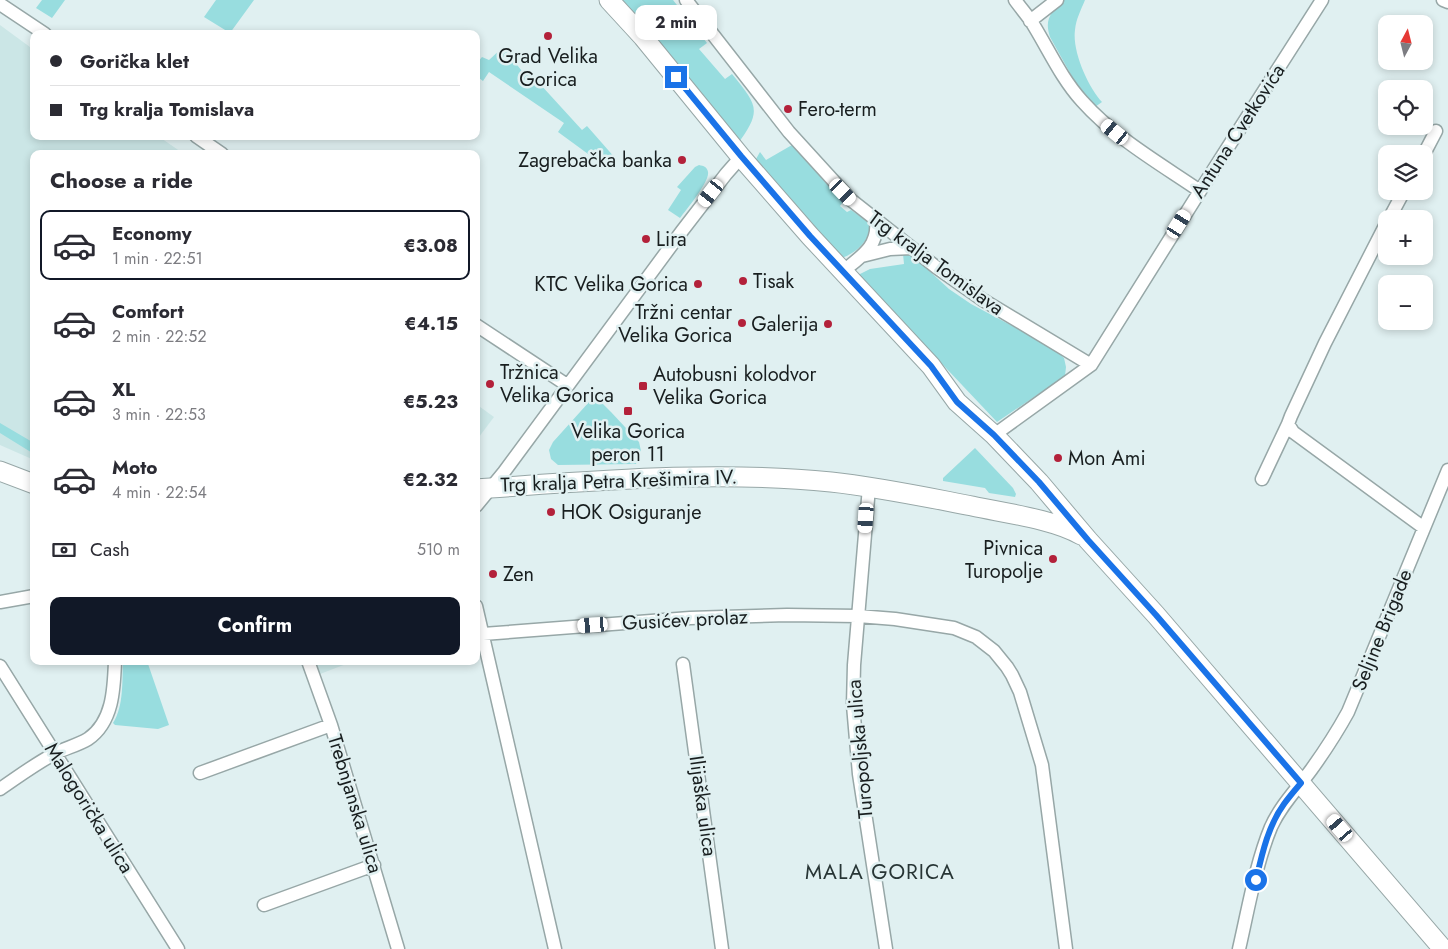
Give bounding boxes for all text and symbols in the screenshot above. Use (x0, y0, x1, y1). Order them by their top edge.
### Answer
callout: 2 min (635, 5, 717, 40)
text: 2 min (655, 11, 697, 34)
north arrow (1378, 15, 1432, 70)
map controls (1378, 15, 1433, 330)
marker: Grad Velika Gorica (542, 30, 554, 42)
place label: Grad Velika Gorica (498, 42, 598, 94)
text: Gorička klet (80, 48, 189, 75)
street label: Antuna Cvetkovića (1184, 58, 1292, 204)
route end (665, 66, 687, 88)
button: locate (1378, 80, 1433, 135)
place label: Fero-term (798, 95, 877, 124)
text: Trg kralja Tomislava (80, 96, 254, 123)
marker: Fero-term (782, 103, 794, 115)
car (1098, 117, 1131, 147)
button: layers (1378, 145, 1433, 200)
place label: Zagrebačka banka (518, 146, 672, 175)
marker: Zagrebačka banka (676, 154, 688, 166)
text: Choose a ride (50, 164, 193, 196)
car (827, 176, 858, 208)
car (695, 177, 726, 209)
street label: Trg kralja Tomislava (862, 204, 1010, 322)
car (1164, 207, 1193, 241)
button: + (1378, 210, 1433, 265)
text: Economy (112, 220, 192, 247)
icon: car (52, 223, 97, 268)
place label: Lira (656, 225, 687, 254)
text: €3.08 (403, 232, 458, 259)
marker: Lira (640, 233, 652, 245)
text: 1 min · 22:51 (112, 247, 203, 270)
place label: Tisak (753, 267, 794, 296)
place label: KTC Velika Gorica (534, 270, 688, 299)
marker: Tisak (737, 275, 749, 287)
button: − (1378, 275, 1433, 330)
marker: KTC Velika Gorica (692, 278, 704, 290)
text: Comfort (112, 298, 184, 325)
place label: Tržni centar Velika Gorica (618, 298, 732, 350)
icon: car (52, 301, 97, 346)
text: €4.15 (404, 310, 458, 337)
place label: Galerija (751, 310, 818, 339)
marker: Tržni centar Velika Gorica (736, 317, 748, 329)
marker: Galerija (822, 318, 834, 330)
text: 2 min · 22:52 (112, 325, 206, 348)
place label: Tržnica Velika Gorica (500, 358, 614, 410)
place label: Autobusni kolodvor Velika Gorica (653, 360, 816, 412)
text: XL (112, 376, 135, 403)
marker: Tržnica Velika Gorica (484, 378, 496, 390)
icon: car (52, 379, 97, 424)
marker: Autobusni kolodvor Velika Gorica (637, 380, 649, 392)
text: €5.23 (403, 388, 458, 415)
text: 3 min · 22:53 (112, 403, 206, 426)
marker: Velika Gorica peron 11 (622, 405, 634, 417)
place label: Velika Gorica peron 11 (571, 417, 685, 469)
place label: Mon Ami (1068, 444, 1146, 473)
marker: Mon Ami (1052, 452, 1064, 464)
text: Moto (112, 454, 157, 481)
icon: car (52, 457, 97, 502)
street label: Trg kralja Petra Krešimira IV. (500, 462, 738, 500)
text: €2.32 (403, 466, 458, 493)
text: 4 min · 22:54 (112, 481, 207, 504)
place label: HOK Osiguranje (561, 498, 702, 527)
car (857, 503, 874, 533)
marker: HOK Osiguranje (545, 506, 557, 518)
place label: Pivnica Turopolje (965, 534, 1043, 586)
icon: cash (50, 536, 78, 564)
text: Cash (90, 536, 130, 563)
text: 510 m (417, 538, 460, 561)
marker: Pivnica Turopolje (1047, 553, 1059, 565)
place label: Zen (503, 560, 534, 589)
street label: Seljine Brigade (1344, 565, 1420, 695)
marker: Zen (487, 568, 499, 580)
button: Confirm (50, 597, 460, 655)
street label: Gusićev prolaz (621, 602, 749, 638)
car (577, 616, 608, 634)
street label: Turopoljska ulica (839, 678, 881, 820)
street label: Trebnjanska ulica (320, 731, 390, 877)
street label: Malogorička ulica (37, 737, 141, 879)
street label: Ilijaška ulica (682, 754, 724, 858)
car (1324, 812, 1355, 844)
district label: MALA GORICA (805, 857, 955, 887)
route start (1245, 869, 1267, 891)

